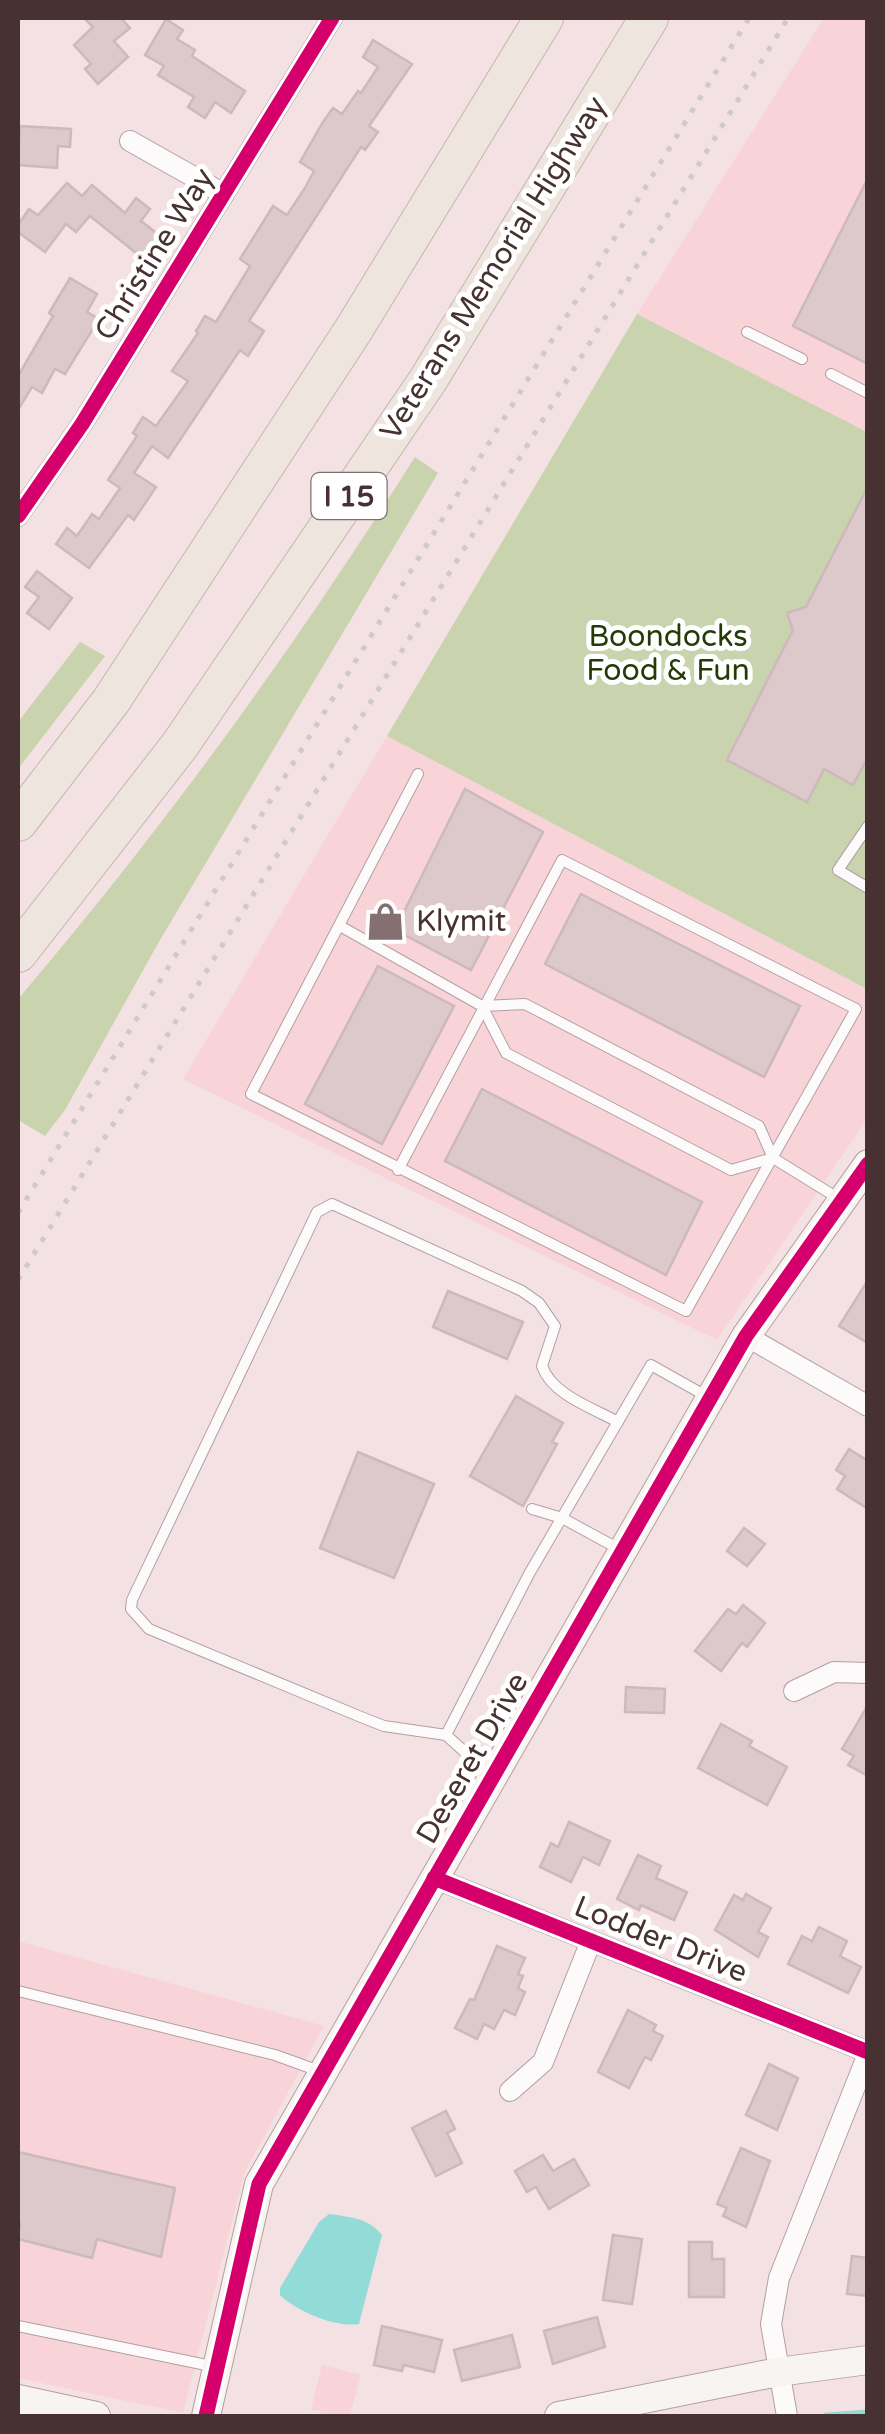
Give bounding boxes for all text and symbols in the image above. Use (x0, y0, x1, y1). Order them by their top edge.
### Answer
street label: Veterans Memorial Highway (372, 89, 615, 447)
street label: Christine Way (87, 161, 222, 347)
road number: I 15 (312, 473, 386, 519)
park label: Boondocks Food & Fun (586, 618, 750, 689)
shop icon: Klymit (365, 900, 407, 942)
place label: Klymit (416, 903, 506, 940)
street label: Deseret Drive (409, 1666, 536, 1850)
street label: Lodder Drive (569, 1888, 753, 1991)

